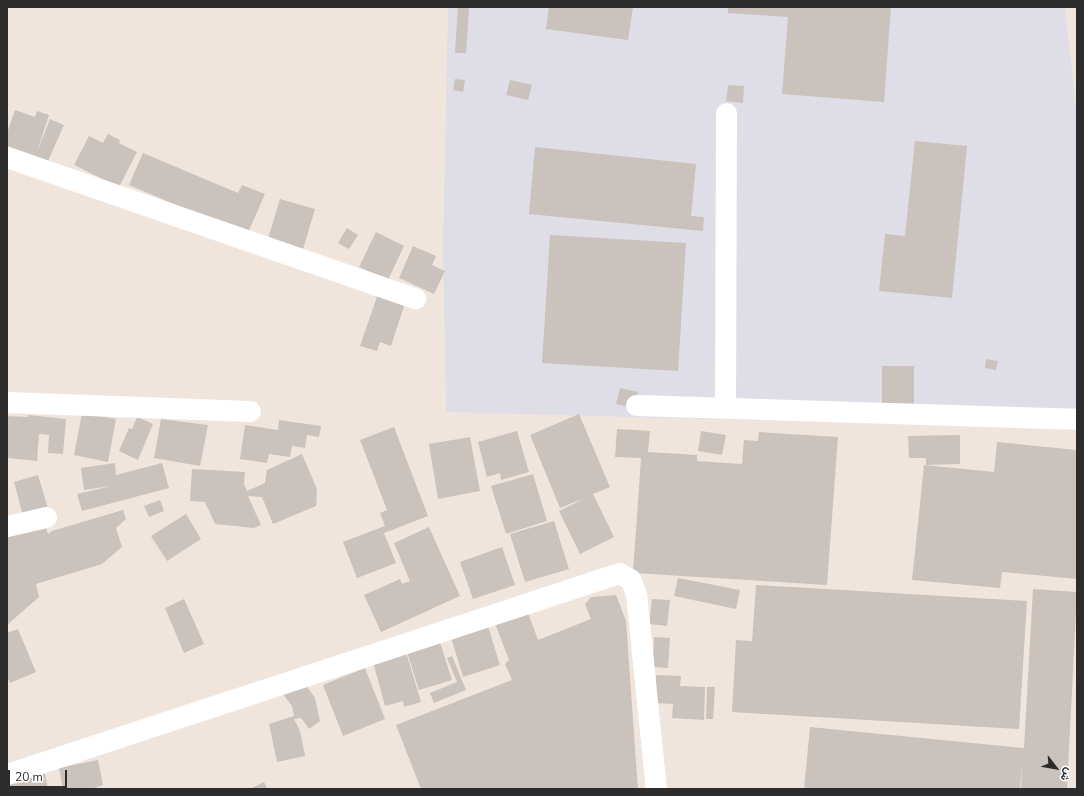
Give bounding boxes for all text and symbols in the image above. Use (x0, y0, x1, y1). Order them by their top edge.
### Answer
north arrow (1036, 748, 1076, 788)
scale bar (10, 762, 69, 788)
text: ش (1057, 765, 1077, 784)
text: 20 m (15, 769, 43, 785)

